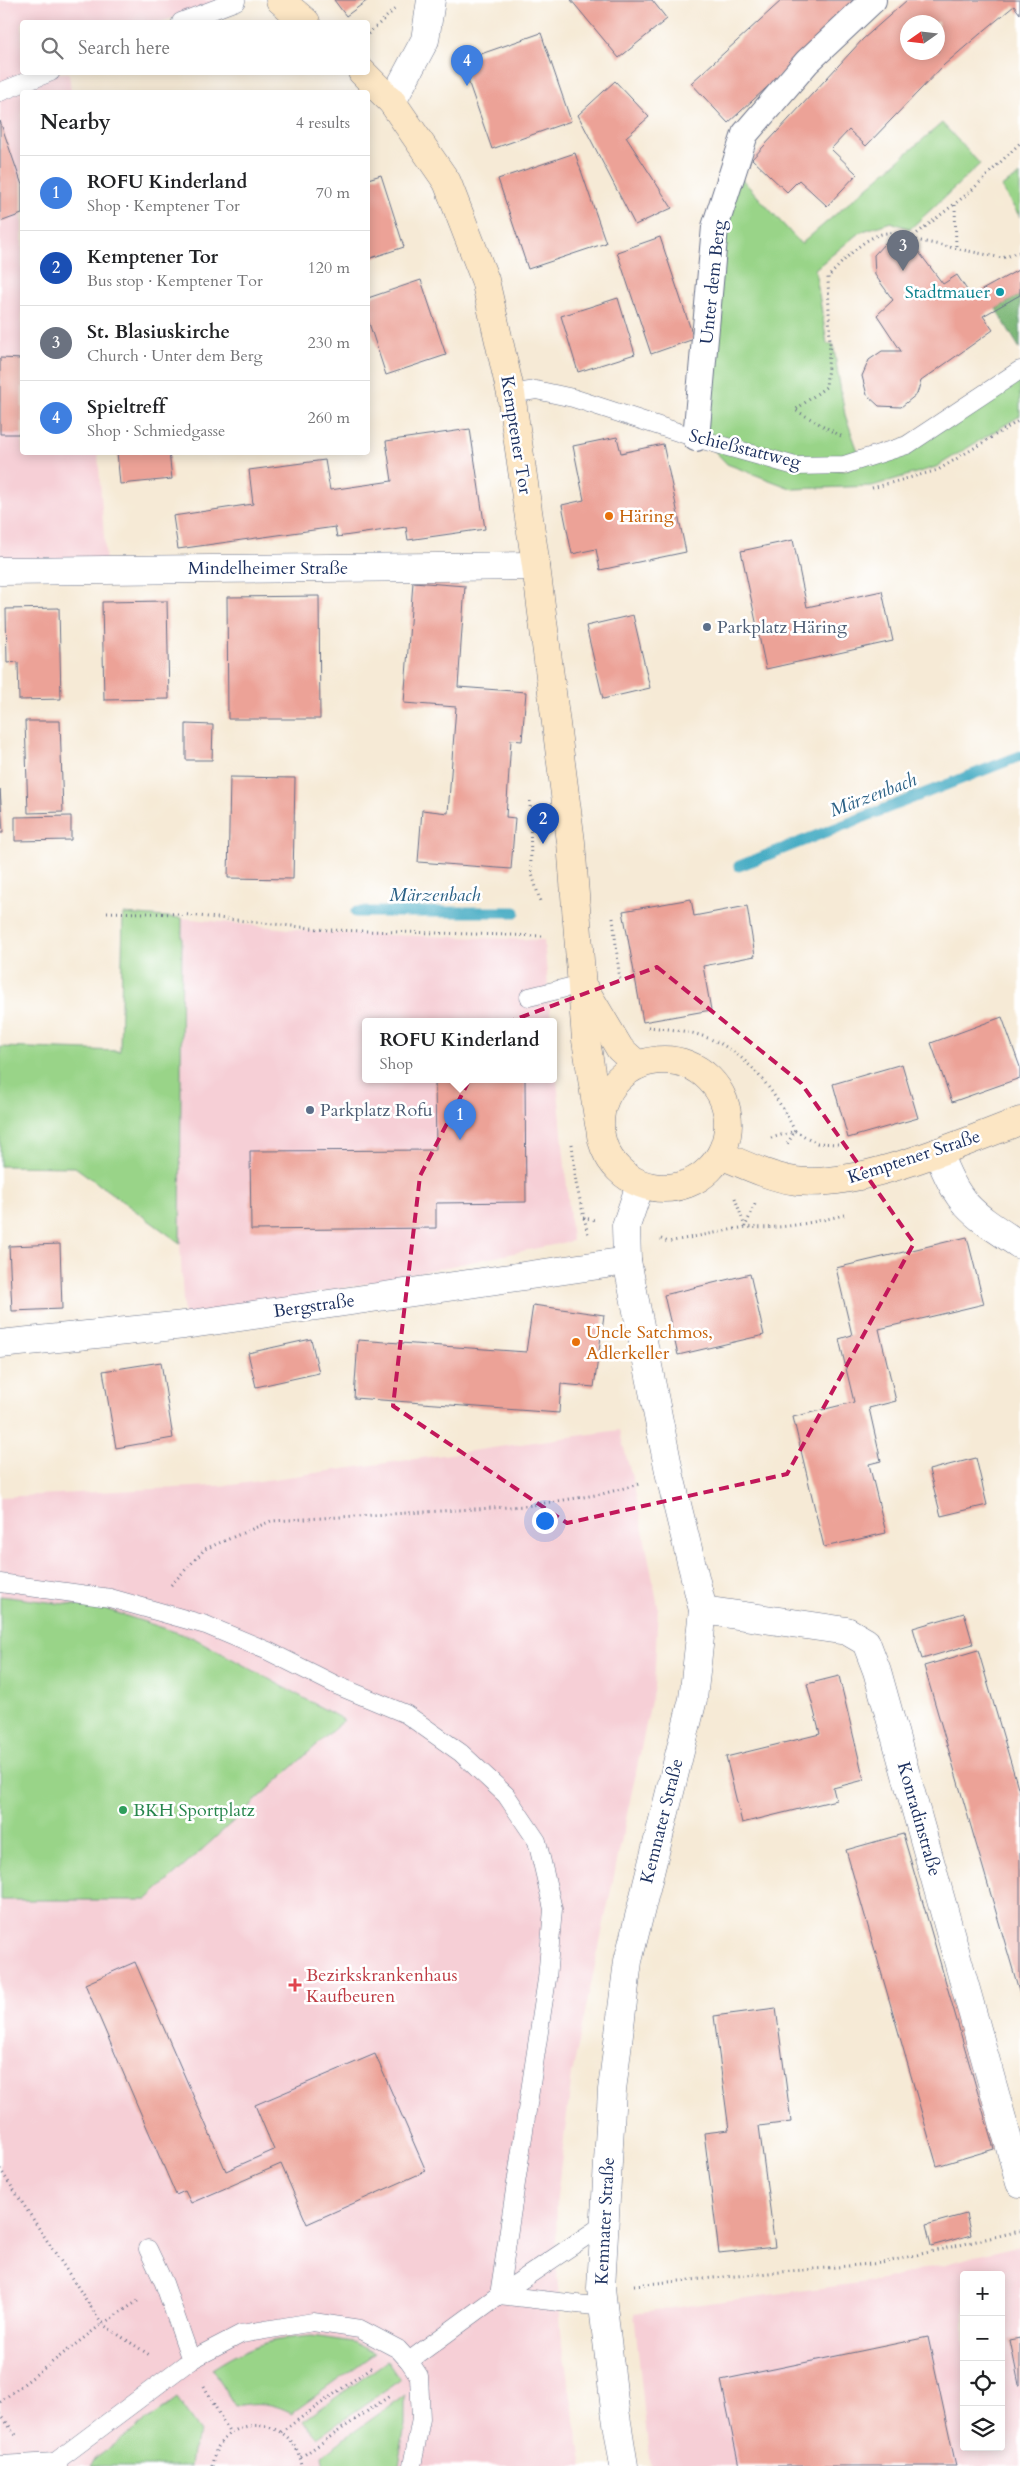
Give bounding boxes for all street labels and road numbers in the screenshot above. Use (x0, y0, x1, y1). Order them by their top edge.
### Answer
street label: Unter dem Berg (694, 218, 732, 345)
street label: Kemptener Tor (494, 374, 538, 496)
street label: Schießstattweg (686, 423, 805, 475)
street label: Mindelheimer Straße (188, 556, 348, 581)
street label: Kemptener Straße (845, 1124, 983, 1190)
street label: Bergstraße (272, 1288, 356, 1324)
street label: Kemnater Straße (634, 1756, 690, 1886)
street label: Konradinstraße (891, 1759, 947, 1879)
street label: Kemnater Straße (589, 2156, 621, 2286)

